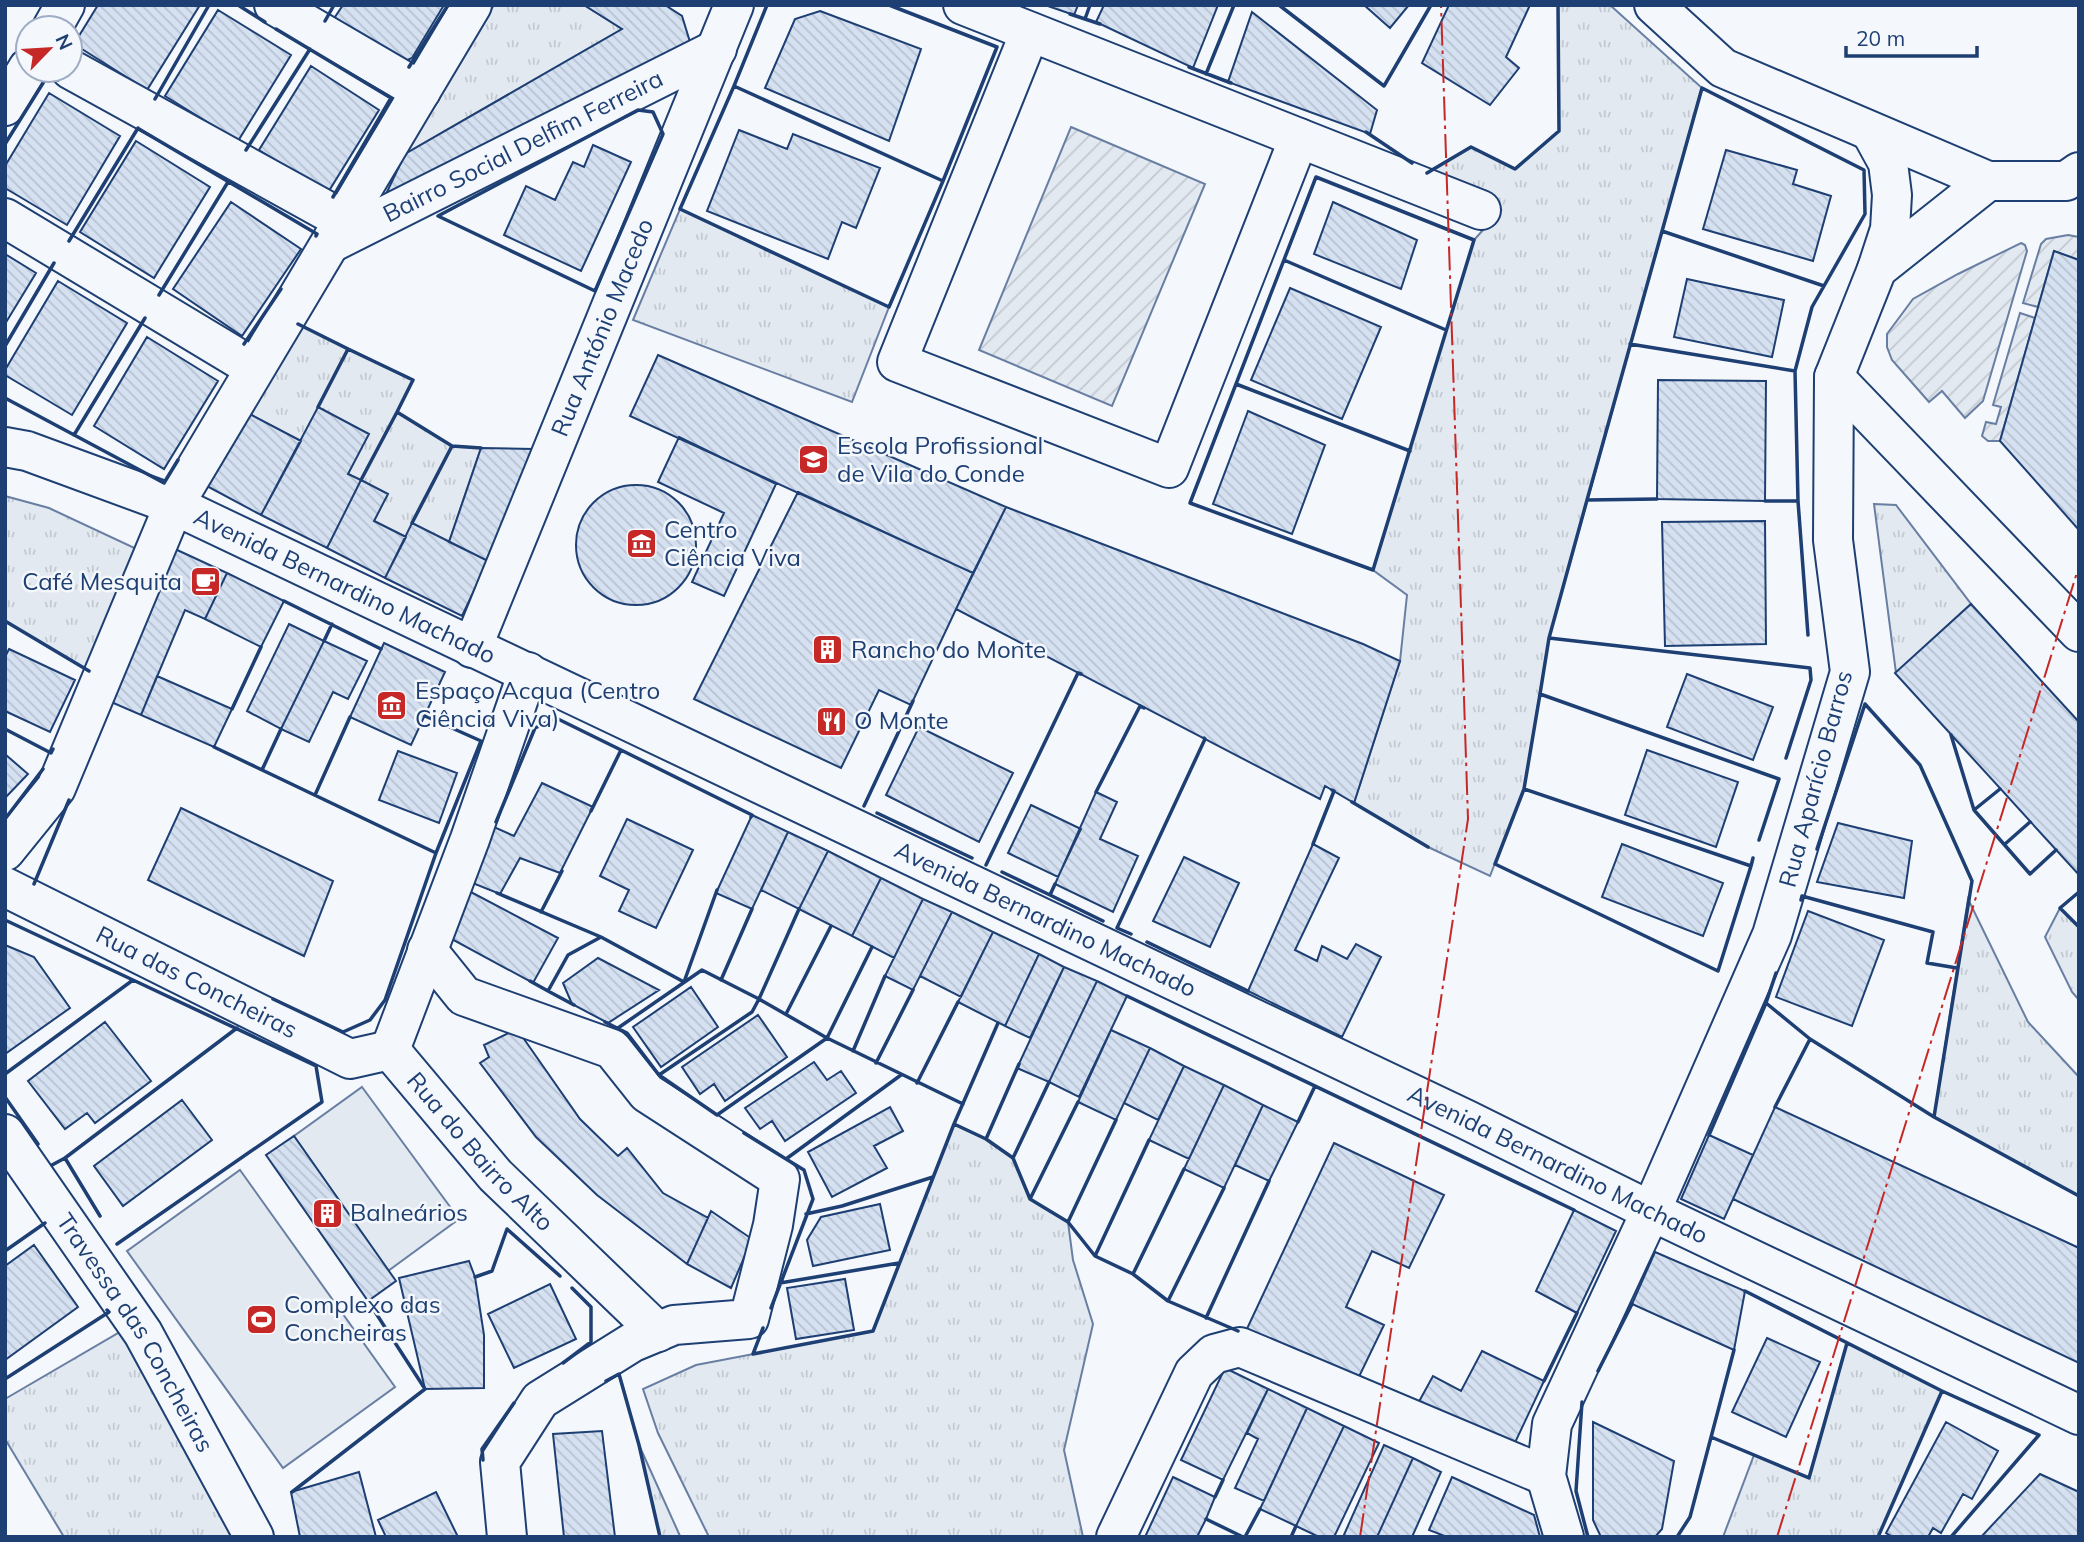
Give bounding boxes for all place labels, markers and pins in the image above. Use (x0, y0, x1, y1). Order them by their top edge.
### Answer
place label: Escola Profissional de Vila do Conde (837, 430, 1043, 488)
school or university icon: Escola Profissional de Vila do Conde (797, 443, 831, 477)
place label: Centro Ciência Viva (664, 514, 801, 572)
museum icon: Centro Ciência Viva (624, 527, 658, 561)
cafe icon: Café Mesquita (188, 565, 222, 599)
place label: Café Mesquita (22, 566, 182, 596)
building icon: Rancho do Monte (811, 633, 845, 667)
place label: Rancho do Monte (851, 634, 1046, 664)
place label: Espaço Acqua (Centro Ciência Viva) (415, 675, 660, 733)
museum icon: Espaço Acqua (Centro Ciência Viva) (375, 688, 409, 722)
restaurant icon: O Monte (814, 704, 848, 738)
place label: O Monte (854, 705, 949, 735)
building icon: Balneários (310, 1196, 344, 1230)
place label: Balneários (350, 1197, 468, 1227)
place label: Complexo das Concheiras (284, 1289, 441, 1347)
sports icon: Complexo das Concheiras (244, 1302, 278, 1336)

